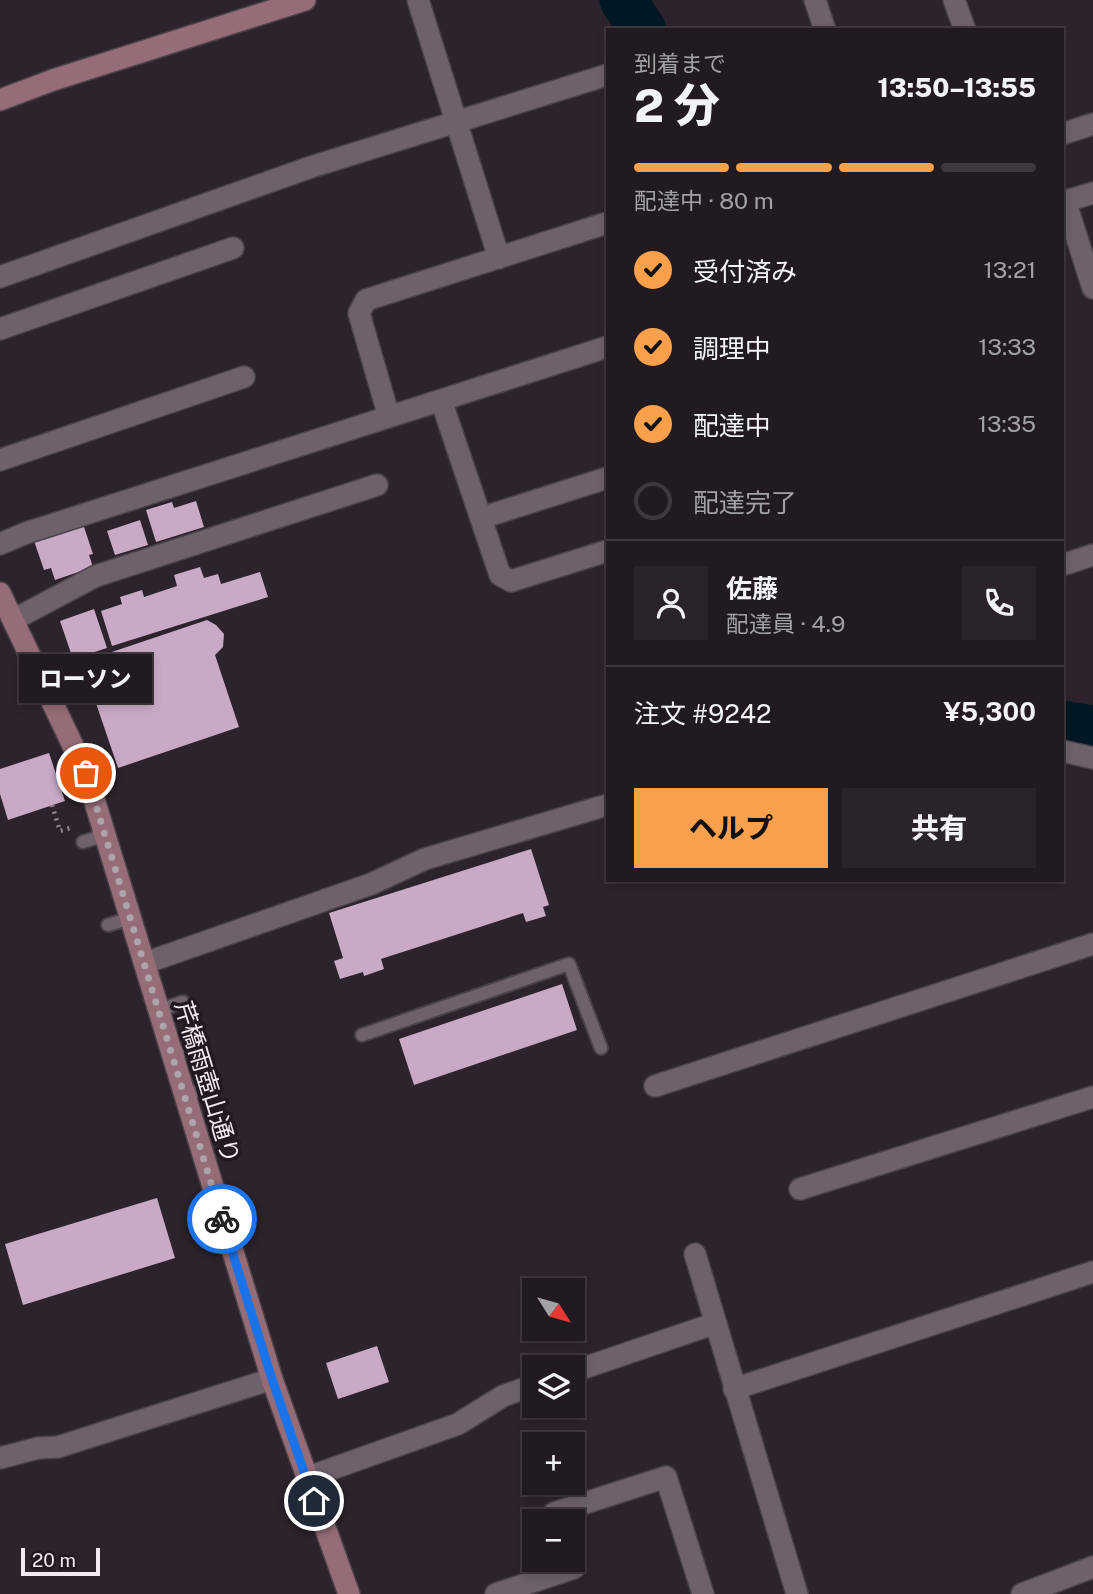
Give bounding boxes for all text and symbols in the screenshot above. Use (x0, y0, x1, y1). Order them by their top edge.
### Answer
text: 到着まで (634, 50, 726, 77)
text: 13:50–13:55 (878, 72, 1036, 103)
text: 2 分 (634, 78, 720, 132)
text: 配達中 · 80 m (634, 187, 774, 214)
icon: check (634, 251, 672, 289)
text: 受付済み (693, 256, 797, 287)
text: 13:21 (983, 256, 1036, 283)
icon: check (634, 328, 672, 366)
text: 調理中 (693, 333, 771, 364)
text: 13:33 (978, 333, 1036, 360)
icon: check (634, 405, 672, 443)
text: 配達中 (693, 410, 771, 441)
text: 13:35 (978, 410, 1036, 437)
text: 配達完了 (693, 487, 797, 518)
button: person (634, 566, 708, 640)
button: phone (962, 566, 1036, 640)
text: 佐藤 (726, 573, 778, 604)
text: 配達員 · 4.9 (726, 610, 845, 637)
callout: ローソン (20, 654, 152, 703)
text: ローソン (40, 665, 132, 692)
text: ¥5,300 (943, 696, 1036, 727)
text: 注文 #9242 (634, 698, 772, 729)
pin (56, 743, 116, 803)
icon: bag (67, 754, 105, 792)
button: ヘルプ (634, 788, 828, 868)
button: 共有 (842, 788, 1036, 868)
street label: 芹橋雨壺山通り (170, 998, 246, 1166)
courier (187, 1184, 257, 1254)
icon: bike (203, 1200, 241, 1238)
north arrow (522, 1278, 584, 1340)
map controls (522, 1278, 585, 1572)
button: layers (522, 1355, 585, 1418)
button: + (522, 1432, 585, 1495)
pin (284, 1471, 344, 1531)
icon: home (295, 1482, 333, 1520)
button: − (522, 1509, 585, 1572)
scale bar (21, 1545, 100, 1577)
text: 20 m (32, 1549, 76, 1571)

